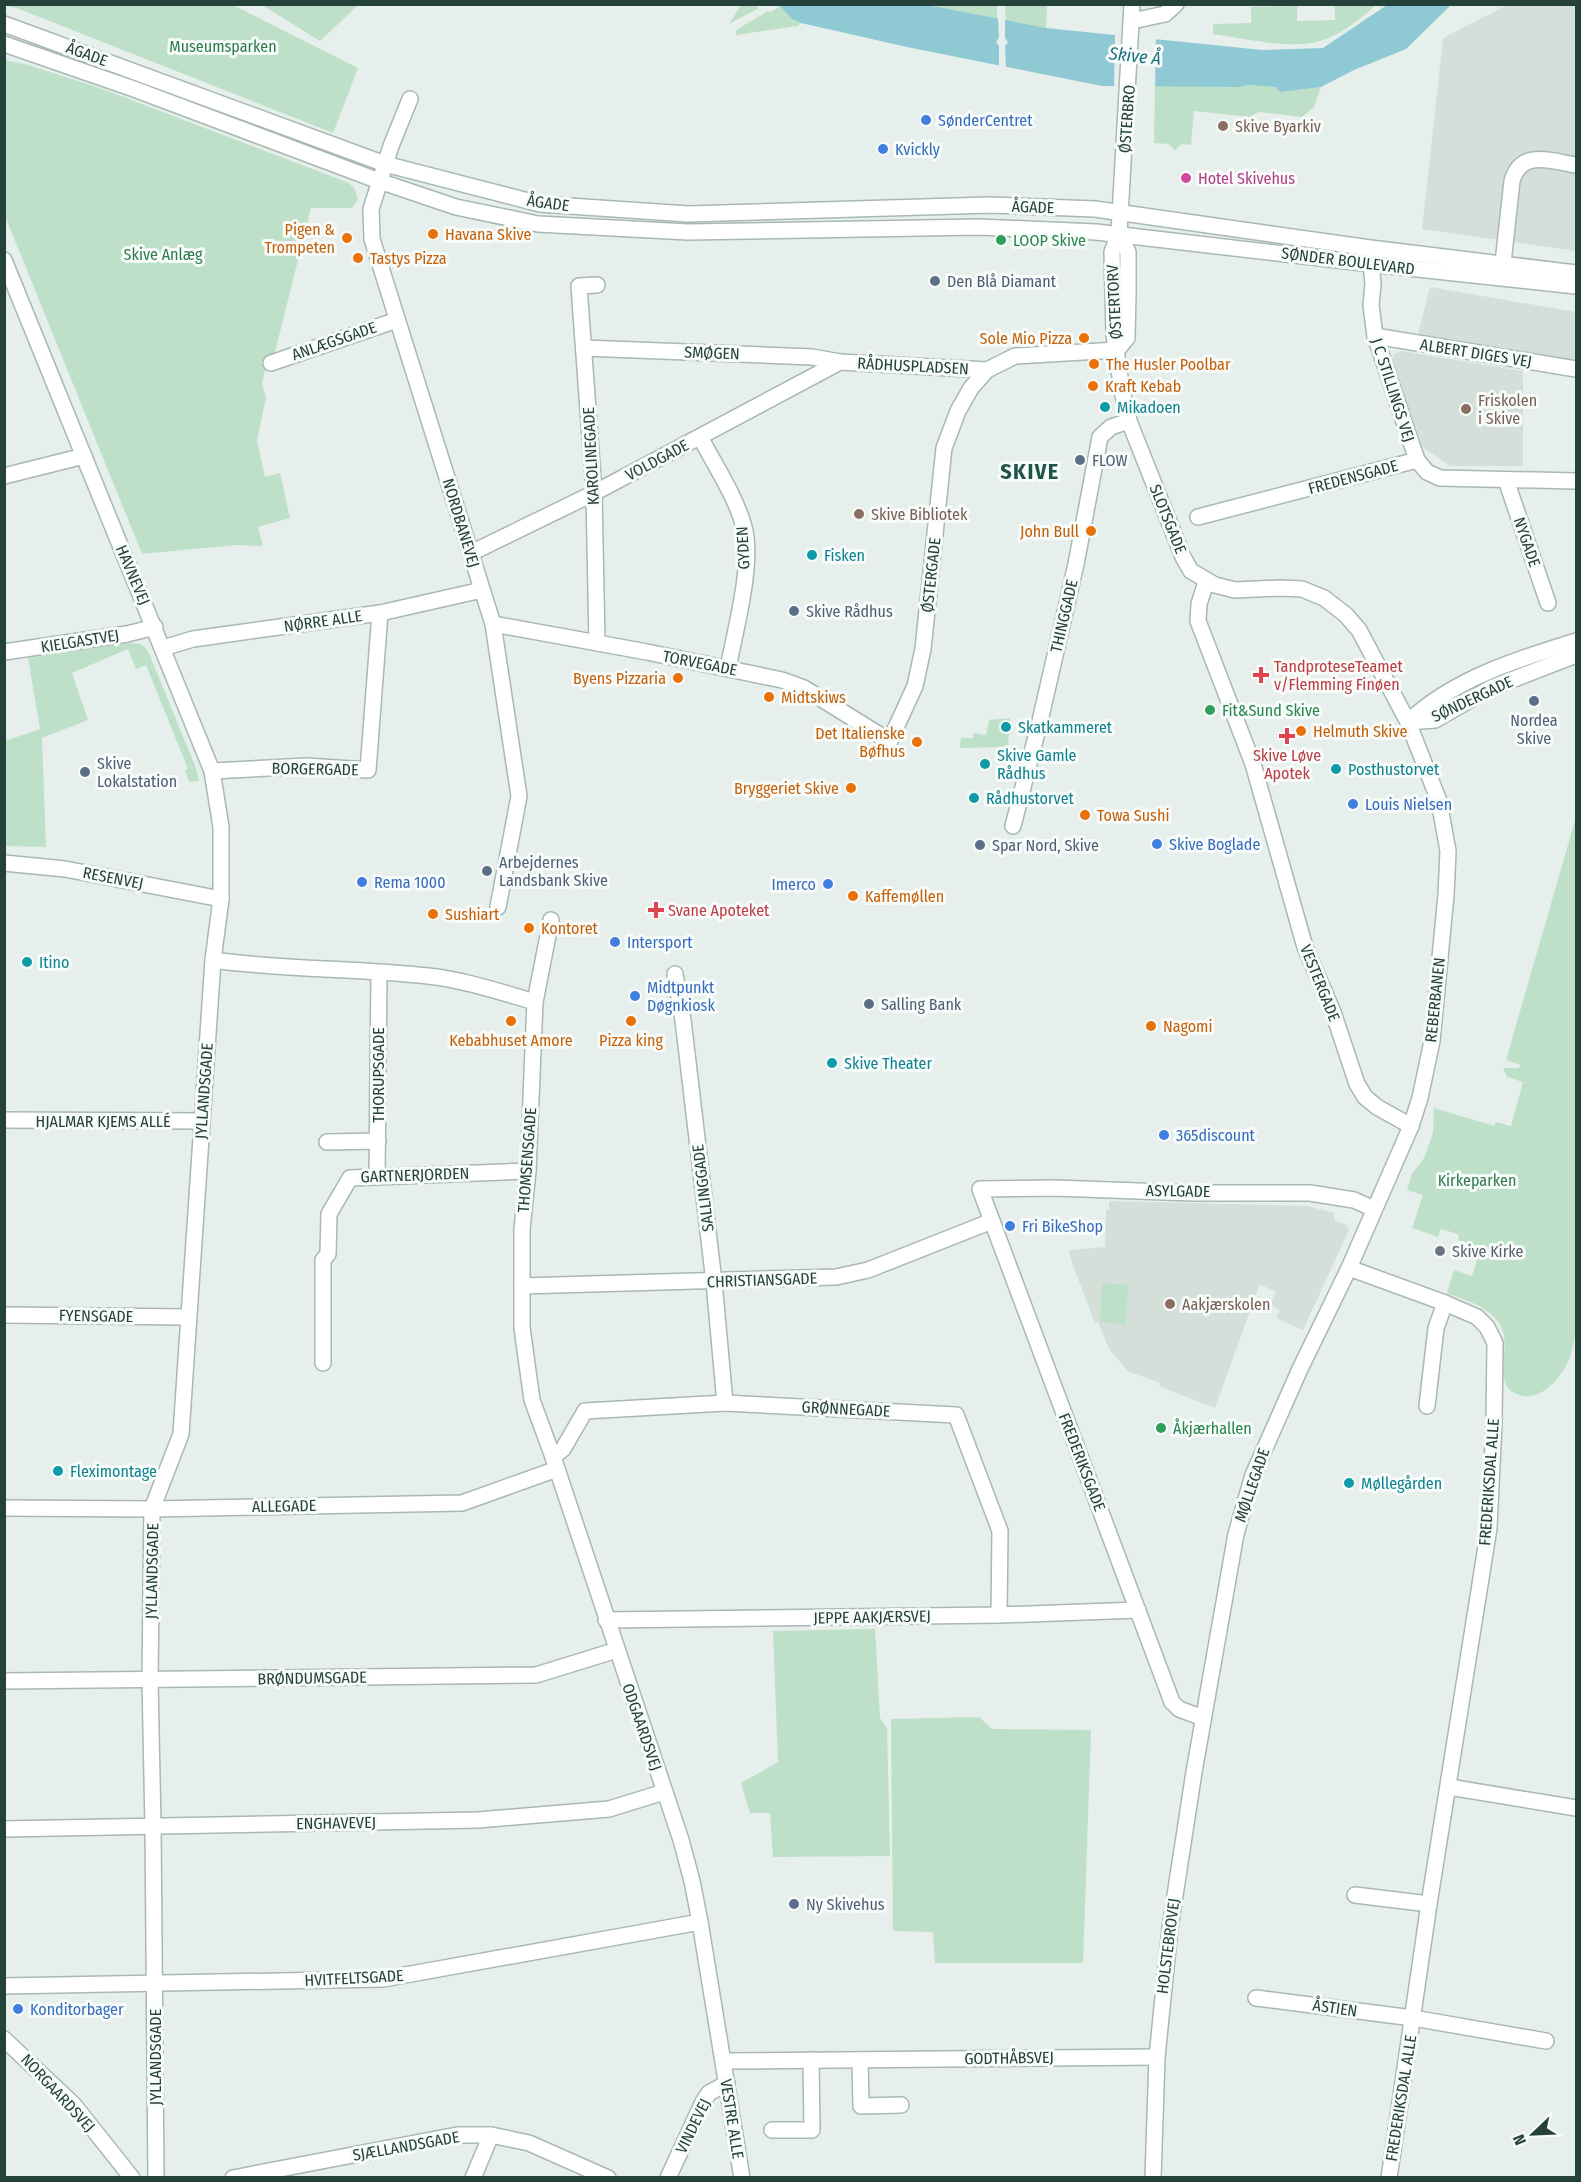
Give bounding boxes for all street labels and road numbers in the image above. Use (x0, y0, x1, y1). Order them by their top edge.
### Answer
street label: ÅGADE (64, 37, 111, 70)
street label: ØSTERBRO (1115, 84, 1139, 154)
street label: ÅGADE (526, 190, 571, 215)
street label: ÅGADE (1011, 196, 1055, 217)
street label: SØNDER BOULEVARD (1280, 243, 1416, 279)
street label: ØSTERTORV (1103, 263, 1125, 340)
street label: ANLÆGSGADE (289, 318, 379, 364)
street label: ALBERT DIGES VEJ (1419, 335, 1533, 371)
street label: J C STILLINGS VEJ (1367, 336, 1419, 444)
street label: SMØGEN (684, 343, 740, 363)
street label: RÅDHUSPLADSEN (857, 353, 969, 378)
street label: KAROLINEGADE (579, 406, 603, 506)
street label: VOLDGADE (622, 435, 692, 485)
street label: FREDENSGADE (1306, 456, 1400, 498)
street label: NORDBANEVEJ (438, 476, 484, 570)
street label: SLOTSGADE (1145, 482, 1191, 556)
street label: NYGADE (1510, 515, 1544, 569)
street label: GYDEN (732, 526, 754, 570)
street label: ØSTERGADE (918, 536, 944, 614)
street label: HAVNEVEJ (112, 542, 154, 608)
street label: THINGGADE (1046, 578, 1082, 654)
street label: NØRRE ALLE (283, 606, 363, 636)
street label: KIELGASTVEJ (39, 625, 121, 657)
street label: TORVEGADE (661, 646, 739, 680)
street label: SØNDERGADE (1428, 672, 1516, 726)
street label: BORGERGADE (271, 759, 359, 779)
street label: RESENVEJ (81, 863, 145, 893)
street label: VESTERGADE (1296, 942, 1344, 1024)
street label: REBERBANEN (1421, 957, 1449, 1043)
street label: THORUPSGADE (369, 1027, 388, 1123)
street label: JYLLANDSGADE (191, 1042, 217, 1140)
street label: THOMSENSGADE (514, 1107, 540, 1213)
street label: HJALMAR KJEMS ALLÉ (36, 1112, 170, 1131)
street label: SALLINGGADE (688, 1143, 718, 1233)
street label: GARTNERJORDEN (360, 1164, 470, 1186)
street label: ASYLGADE (1145, 1181, 1211, 1201)
street label: CHRISTIANSGADE (707, 1269, 817, 1291)
street label: FYENSGADE (59, 1306, 133, 1326)
street label: GRØNNEGADE (801, 1397, 891, 1421)
street label: FREDERIKSGADE (1055, 1410, 1109, 1514)
street label: FREDERIKSDAL ALLE (1475, 1418, 1503, 1546)
street label: MØLLEGADE (1230, 1445, 1274, 1525)
street label: ALLEGADE (252, 1496, 316, 1516)
street label: JYLLANDSGADE (142, 1523, 162, 1619)
street label: JEPPE AAKJÆRSVEJ (813, 1606, 931, 1628)
street label: BRØNDUMSGADE (257, 1668, 367, 1688)
street label: ODGAARDSVEJ (618, 1681, 666, 1773)
street label: ENGHAVEVEJ (296, 1813, 376, 1833)
street label: HOLSTEBROVEJ (1153, 1897, 1183, 1995)
street label: HVITFELTSGADE (304, 1966, 404, 1990)
street label: ÅSTIEN (1311, 1994, 1359, 2021)
street label: JYLLANDSGADE (146, 2009, 165, 2105)
street label: FREDERIKSDAL ALLE (1382, 2033, 1420, 2163)
street label: GODTHÅBSVEJ (964, 2047, 1054, 2068)
street label: NORGAARDSVEJ (17, 2050, 99, 2136)
street label: VESTRE ALLE (716, 2078, 748, 2160)
street label: VINDEVEJ (672, 2095, 714, 2157)
street label: SJÆLLANDSGADE (351, 2127, 461, 2165)

